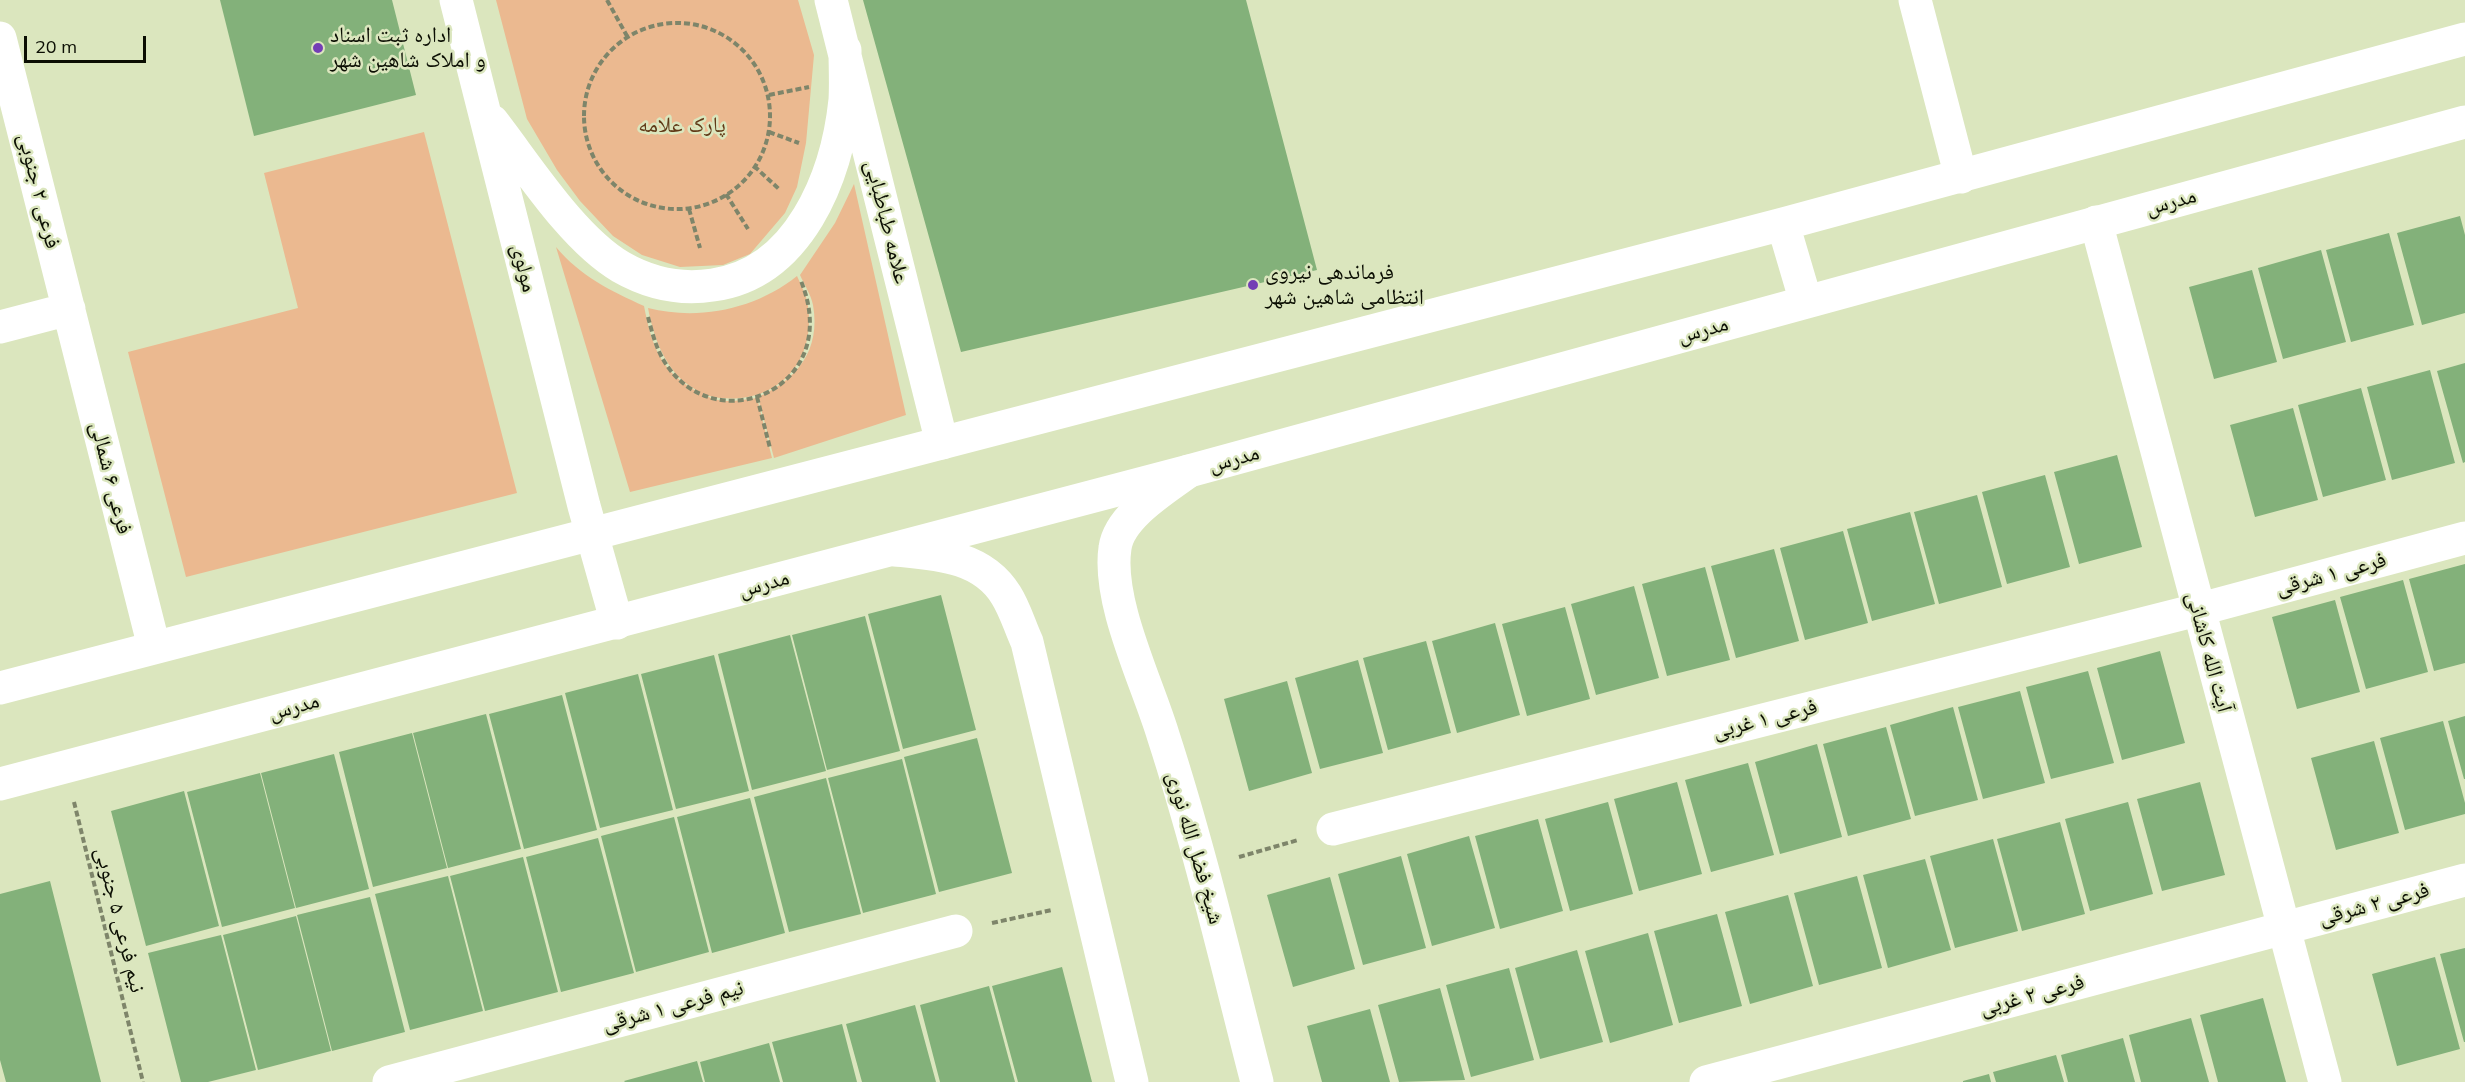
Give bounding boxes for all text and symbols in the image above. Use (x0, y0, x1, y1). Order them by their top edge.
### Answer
place label: اداره ثبت اسناد و املاک شاهین شهر (330, 22, 486, 74)
scale bar (27, 24, 148, 62)
text: 20 m (35, 35, 77, 58)
marker: اداره ثبت اسناد و املاک شاهین شهر (311, 41, 325, 55)
park label: پارک علامه (638, 112, 726, 138)
street label: فرعی ۲ جنوبی (12, 131, 66, 251)
street label: علامه طباطبایی (859, 158, 915, 286)
street label: مدرس (2143, 183, 2199, 221)
street label: مولوی (505, 241, 543, 295)
place label: فرماندهی نیروی انتظامی شاهین شهر (1265, 259, 1424, 310)
marker: فرماندهی نیروی انتظامی شاهین شهر (1246, 278, 1260, 292)
street label: مدرس (1675, 311, 1731, 349)
street label: فرعی ۶ شمالی (84, 419, 138, 537)
street label: مدرس (1206, 440, 1262, 478)
street label: فرعی ۱ شرقی (2273, 547, 2389, 601)
street label: مدرس (736, 565, 792, 603)
street label: آیت الله کاشانی (2180, 589, 2238, 715)
street label: مدرس (266, 688, 322, 726)
street label: فرعی ۱ غربی (1710, 693, 1820, 745)
street label: شیخ فضل الله نوری (1161, 769, 1229, 927)
street label: نیم فرعی ۵ جنوبی (89, 845, 151, 995)
street label: فرعی ۲ شرقی (2316, 877, 2432, 931)
street label: فرعی ۲ غربی (1977, 968, 2087, 1022)
street label: نیم فرعی ۱ شرقی (600, 975, 746, 1037)

